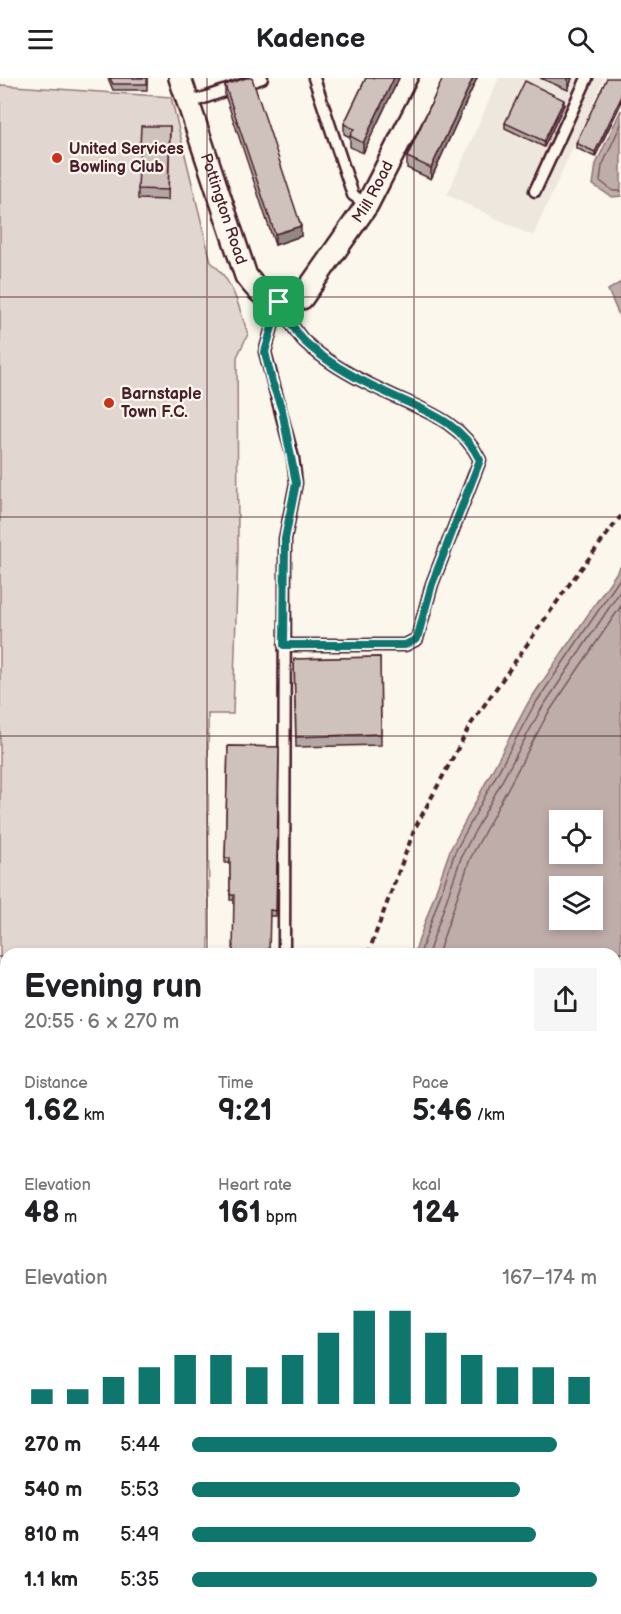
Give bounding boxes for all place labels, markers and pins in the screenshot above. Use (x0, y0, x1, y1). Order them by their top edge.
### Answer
place label: United Services Bowling Club (69, 140, 184, 177)
marker: United Services Bowling Club (50, 151, 64, 165)
pin (253, 276, 304, 327)
place label: Barnstaple Town F.C. (121, 385, 201, 422)
marker: Barnstaple Town F.C. (102, 396, 116, 410)

